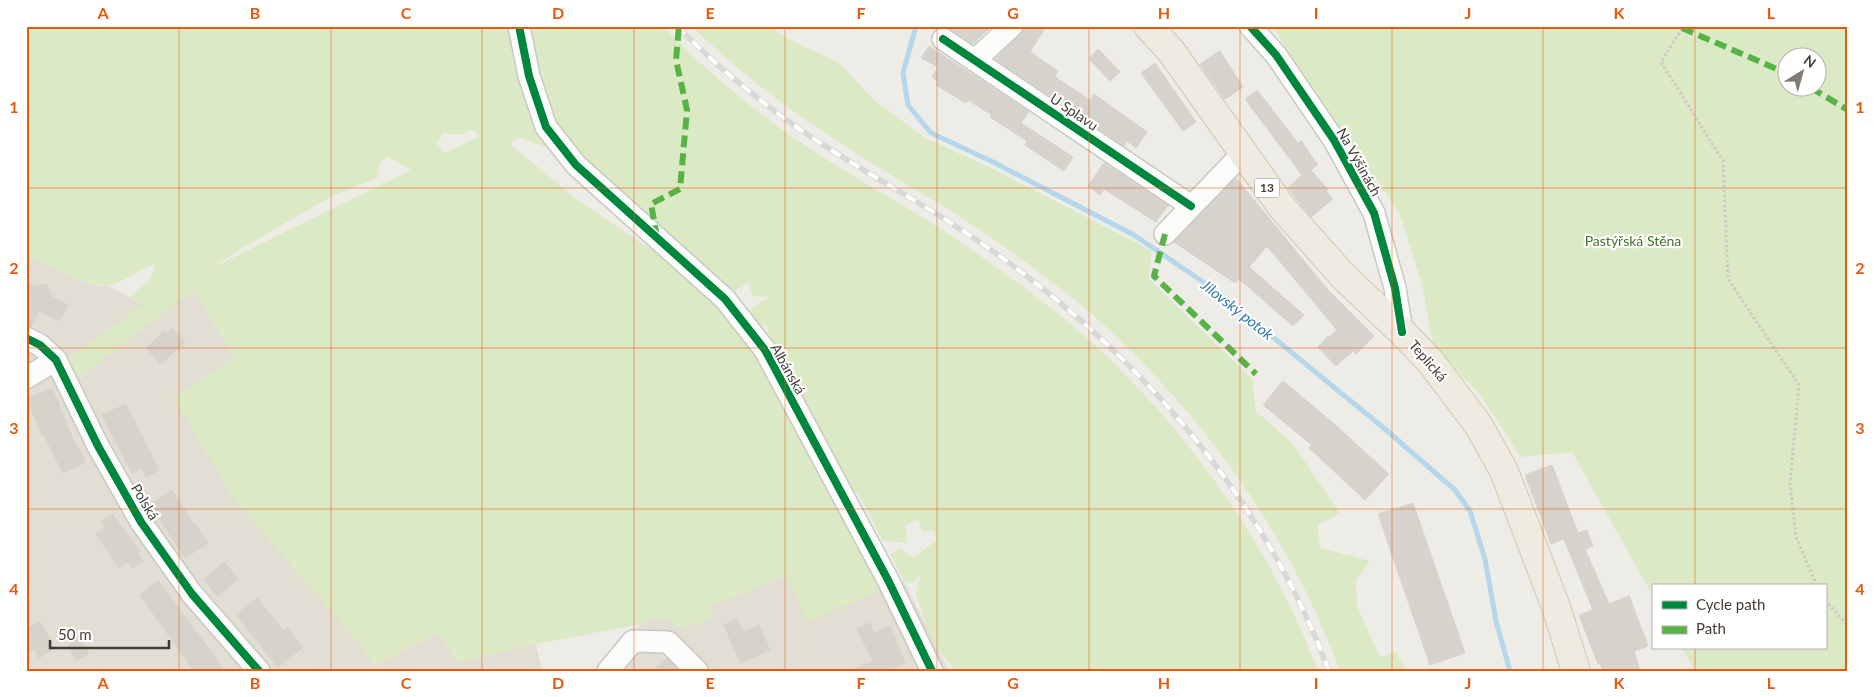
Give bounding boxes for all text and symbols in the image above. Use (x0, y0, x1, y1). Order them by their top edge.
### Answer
text: A (96, 3, 109, 22)
text: B (250, 3, 260, 22)
text: C (401, 3, 412, 22)
text: D (552, 3, 564, 22)
text: E (705, 3, 715, 22)
text: F (856, 3, 866, 22)
text: G (1007, 3, 1019, 22)
text: H (1158, 3, 1170, 22)
text: I (1314, 3, 1318, 22)
text: J (1465, 3, 1471, 22)
text: K (1614, 3, 1626, 22)
text: L (1767, 3, 1776, 22)
north arrow (1776, 48, 1826, 98)
text: N (1801, 51, 1820, 71)
street label: U Splavu (1047, 89, 1102, 134)
text: 1 (9, 97, 19, 116)
text: 1 (1855, 97, 1865, 116)
street label: Na Výšinách (1334, 125, 1385, 199)
road number: 13 (1254, 178, 1280, 198)
park label: Pastýřská Stěna (1585, 232, 1681, 249)
text: 2 (9, 258, 19, 277)
text: 2 (1855, 258, 1865, 277)
water label: Jílovský potok (1197, 275, 1278, 343)
street label: Teplická (1406, 337, 1451, 385)
street label: Albánská (768, 340, 809, 397)
text: 3 (9, 418, 19, 437)
text: 3 (1855, 418, 1865, 437)
street label: Polská (128, 480, 163, 523)
text: 4 (9, 579, 19, 598)
text: 4 (1855, 579, 1865, 598)
legend (1652, 584, 1826, 650)
text: Cycle path (1696, 595, 1765, 613)
scale bar (50, 617, 169, 649)
text: Path (1696, 619, 1726, 637)
text: 50 m (58, 625, 92, 643)
text: A (96, 673, 109, 692)
text: B (250, 673, 260, 692)
text: C (401, 673, 412, 692)
text: D (552, 673, 564, 692)
text: E (705, 673, 715, 692)
text: F (856, 673, 866, 692)
text: G (1007, 673, 1019, 692)
text: H (1158, 673, 1170, 692)
text: I (1314, 673, 1318, 692)
text: J (1465, 673, 1471, 692)
text: K (1614, 673, 1626, 692)
text: L (1767, 673, 1776, 692)

